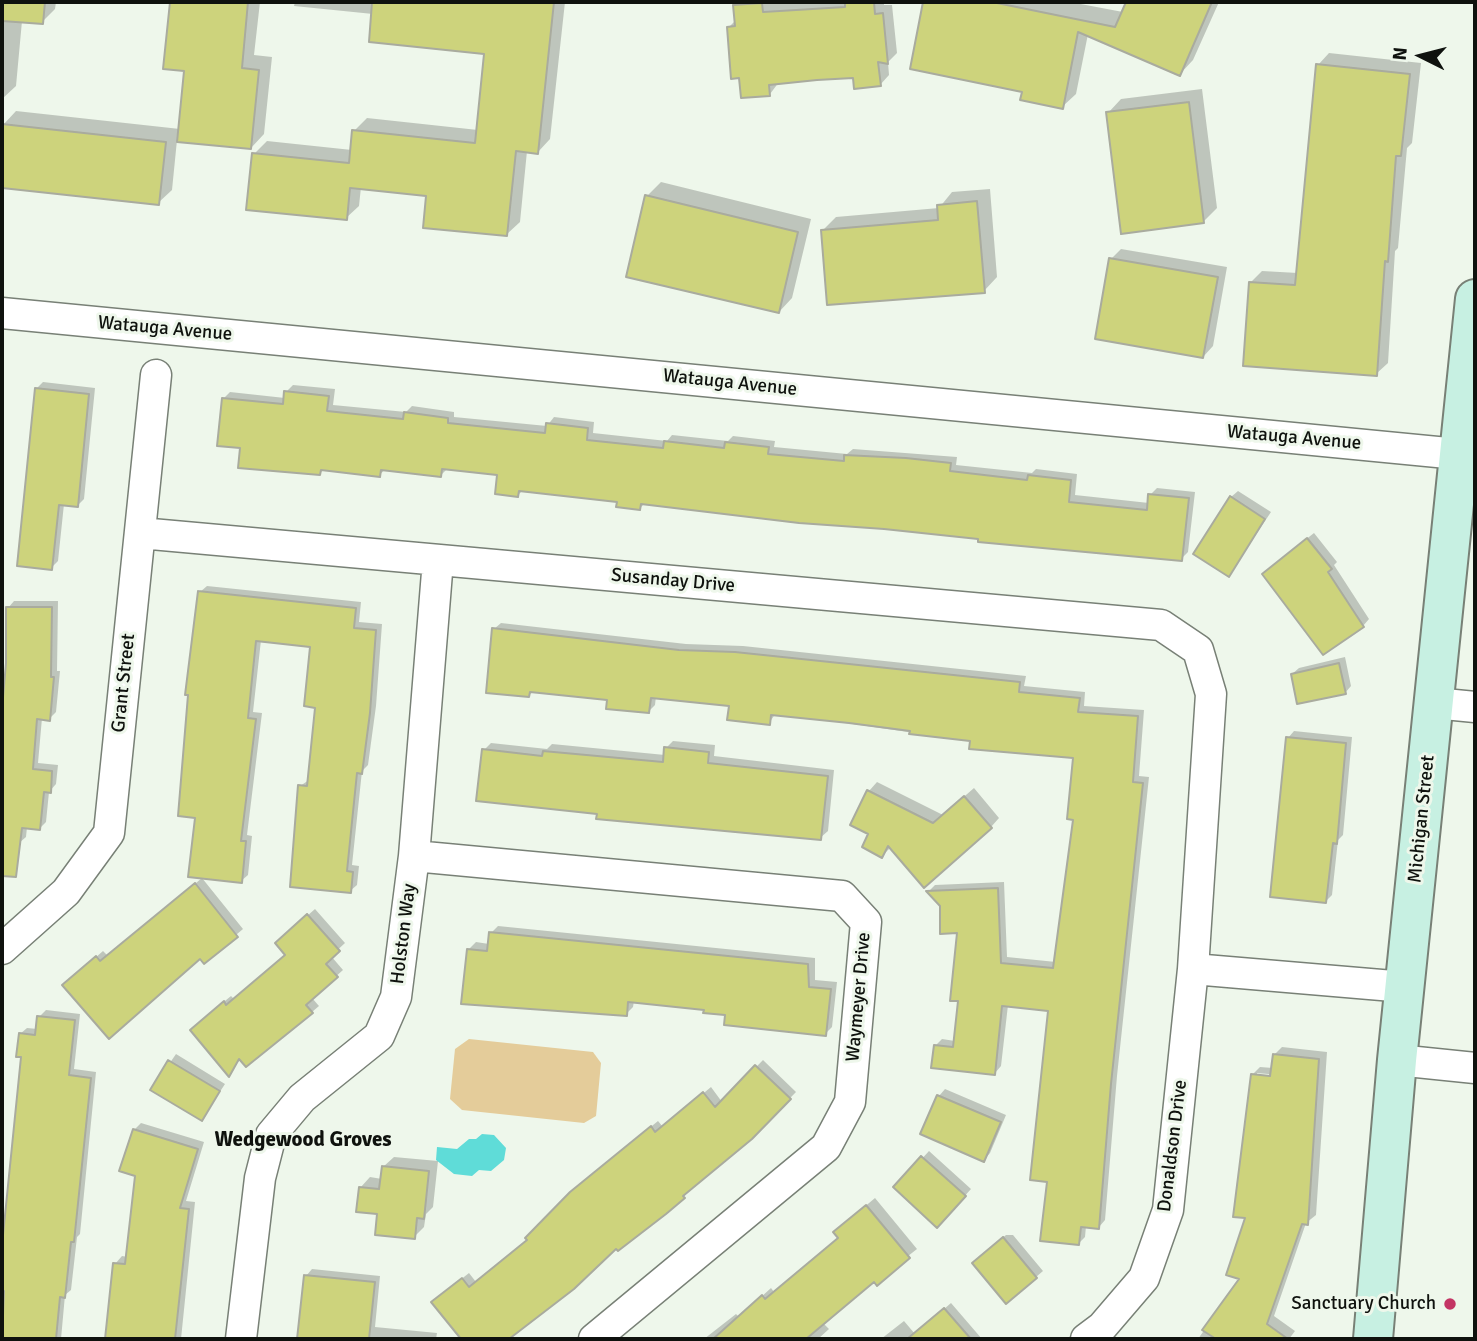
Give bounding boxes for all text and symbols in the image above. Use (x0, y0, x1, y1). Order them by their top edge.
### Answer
north arrow (1386, 21, 1456, 91)
text: N (1387, 46, 1413, 62)
street label: Watauga Avenue (97, 312, 233, 346)
street label: Watauga Avenue (662, 365, 798, 401)
street label: Watauga Avenue (1226, 421, 1362, 455)
street label: Susanday Drive (610, 564, 736, 598)
street label: Grant Street (107, 632, 141, 734)
street label: Michigan Street (1404, 754, 1440, 884)
street label: Holston Way (387, 882, 421, 986)
street label: Waymeyer Drive (842, 931, 876, 1063)
street label: Donaldson Drive (1154, 1079, 1192, 1213)
district label: Wedgewood Groves (214, 1127, 392, 1153)
place label: Sanctuary Church (1291, 1293, 1436, 1315)
marker: Sanctuary Church (1442, 1296, 1458, 1312)

